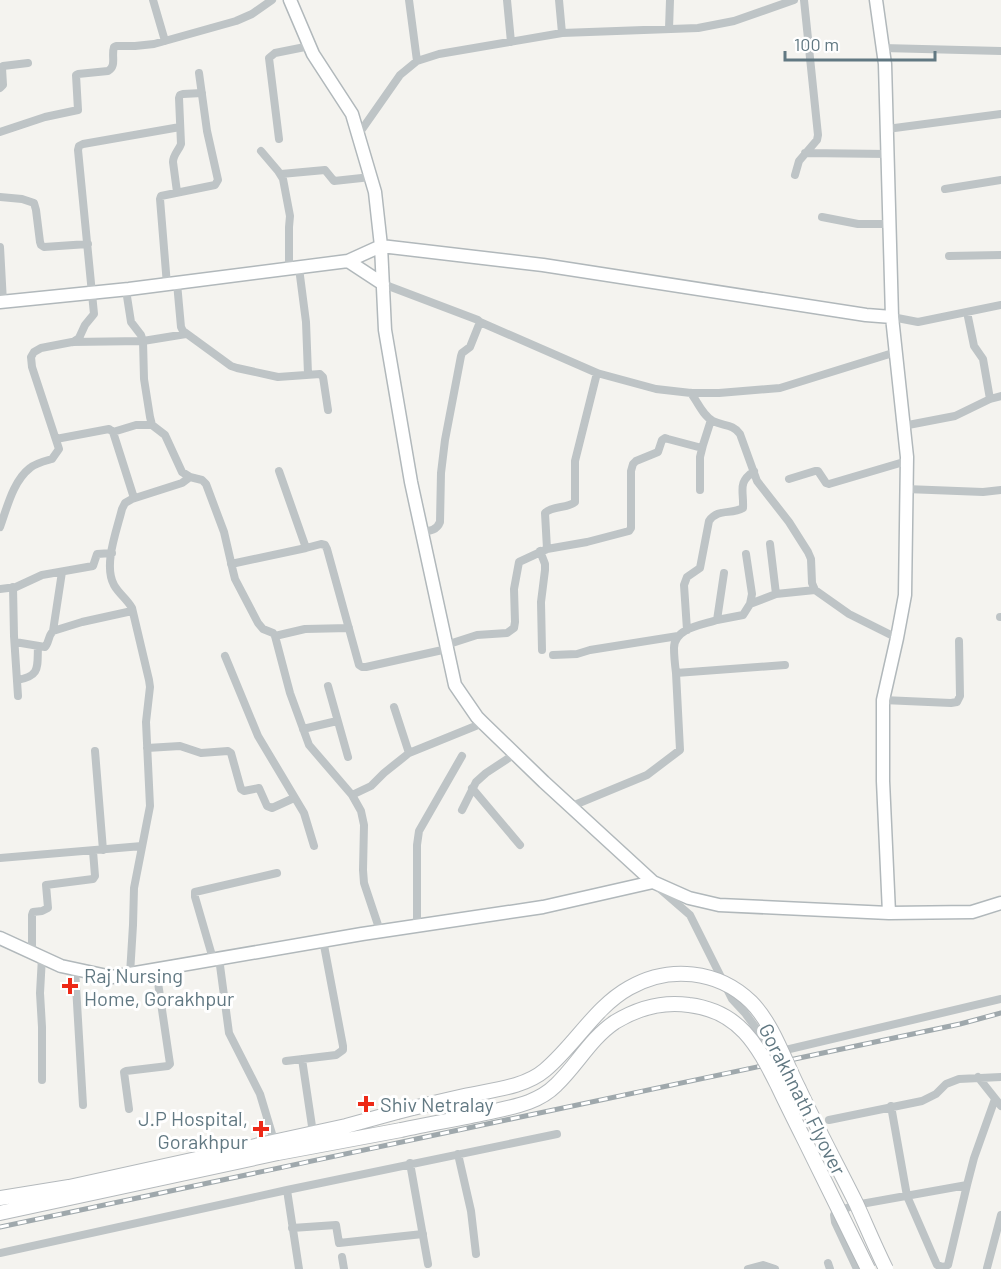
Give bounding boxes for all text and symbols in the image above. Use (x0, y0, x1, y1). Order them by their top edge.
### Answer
scale bar (785, 24, 935, 62)
text: 100 m (794, 33, 839, 55)
place label: Raj Nursing Home, Gorakhpur (84, 963, 234, 1010)
marker: Raj Nursing Home, Gorakhpur (61, 977, 79, 995)
street label: Gorakhnath Flyover (754, 1019, 852, 1179)
place label: Shiv Netralay (380, 1092, 494, 1116)
marker: Shiv Netralay (357, 1095, 375, 1113)
place label: J.P Hospital, Gorakhpur (138, 1106, 248, 1153)
marker: J.P Hospital, Gorakhpur (252, 1120, 270, 1138)

